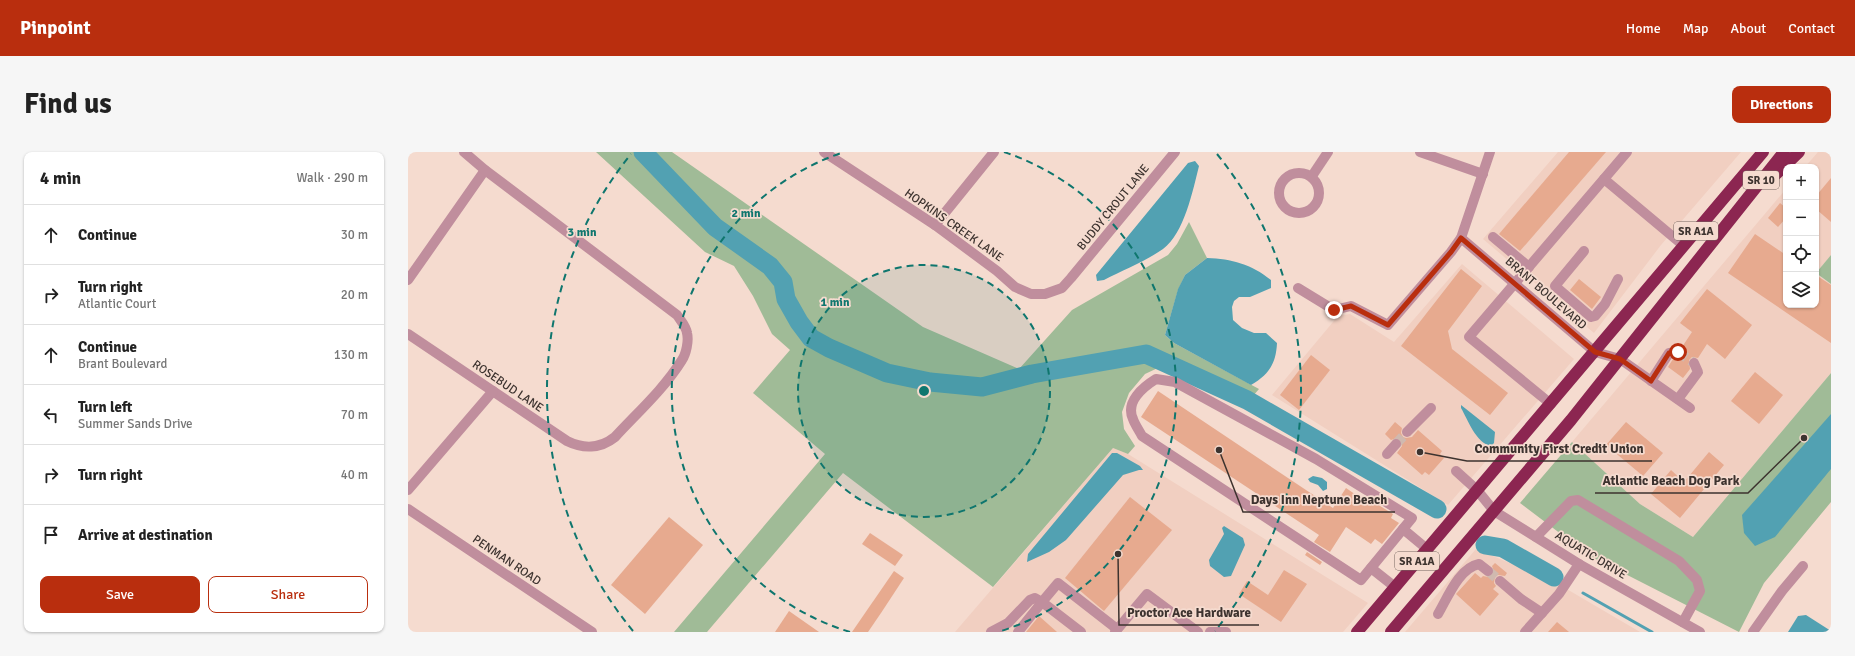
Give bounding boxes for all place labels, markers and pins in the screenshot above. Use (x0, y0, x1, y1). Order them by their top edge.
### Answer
centre of rings (917, 384, 931, 398)
callout: Community First Credit Union (1467, 436, 1652, 461)
callout: Atlantic Beach Dog Park (1595, 468, 1748, 493)
callout: Days Inn Neptune Beach (1243, 487, 1395, 512)
callout: Proctor Ace Hardware (1119, 600, 1259, 625)

